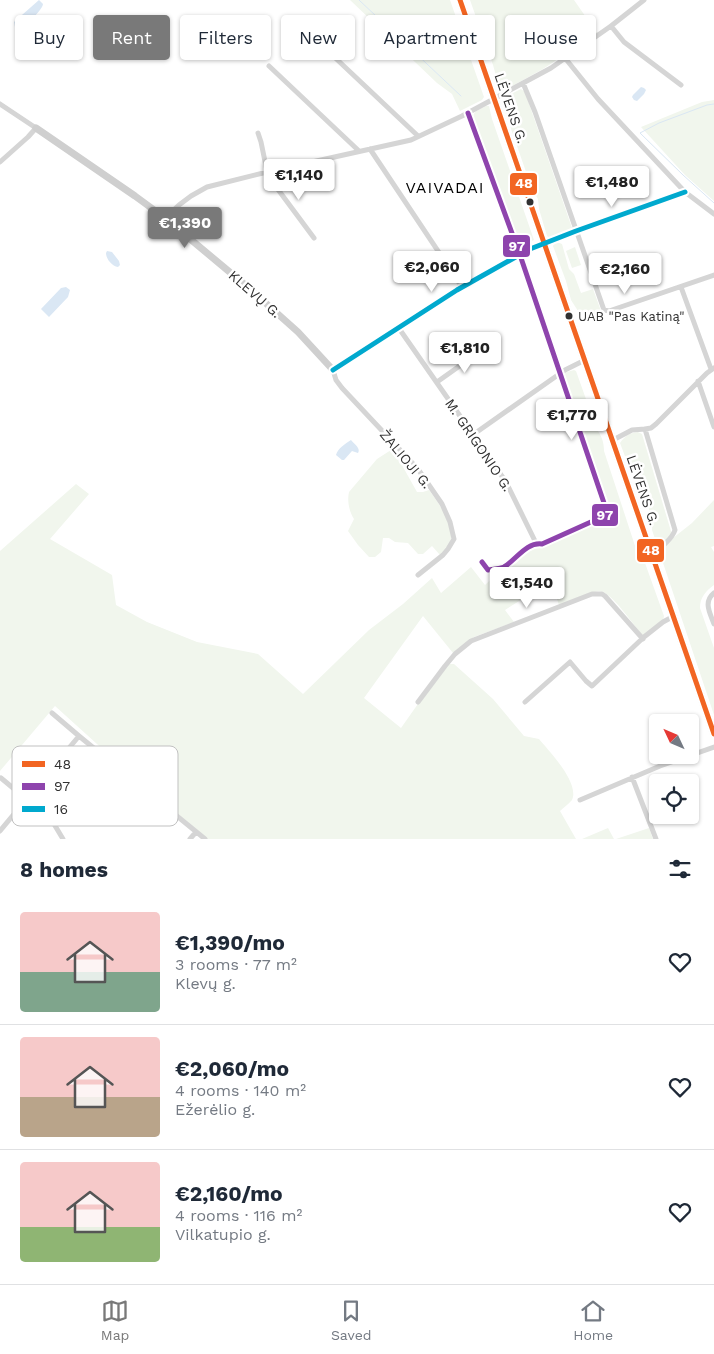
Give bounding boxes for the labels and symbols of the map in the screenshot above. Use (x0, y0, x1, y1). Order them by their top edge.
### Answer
street label: LĖVENS G. (492, 71, 530, 145)
pin: €1,140 (258, 158, 340, 201)
pin: €1,480 (571, 166, 653, 208)
line badge: 48 (509, 172, 538, 196)
text: 48 (515, 175, 533, 191)
district label: VAIVADAI (405, 178, 485, 197)
unlabelled marker (525, 197, 535, 207)
pin: €1,390 (144, 206, 226, 249)
line badge: 97 (502, 234, 531, 258)
text: 97 (509, 238, 526, 254)
pin: €2,060 (391, 250, 473, 293)
pin: €2,160 (584, 252, 666, 295)
street label: KLEVŲ G. (226, 267, 284, 321)
place label: UAB "Pas Katiną" (578, 309, 685, 324)
marker: UAB "Pas Katiną" (564, 311, 574, 321)
pin: €1,810 (424, 332, 506, 374)
street label: M. GRIGONIO G. (442, 396, 516, 494)
pin: €1,770 (531, 398, 613, 441)
street label: ŽALIOJI G. (377, 426, 435, 492)
street label: LĖVENS G. (624, 453, 662, 527)
line badge: 97 (591, 503, 619, 527)
text: 97 (597, 507, 614, 523)
line badge: 48 (636, 538, 665, 563)
text: 48 (642, 542, 660, 558)
pin: €1,540 (486, 566, 568, 609)
north arrow (649, 714, 699, 764)
legend (12, 746, 178, 826)
text: 48 (54, 756, 71, 772)
text: 97 (54, 778, 70, 794)
text: 16 (54, 801, 68, 817)

